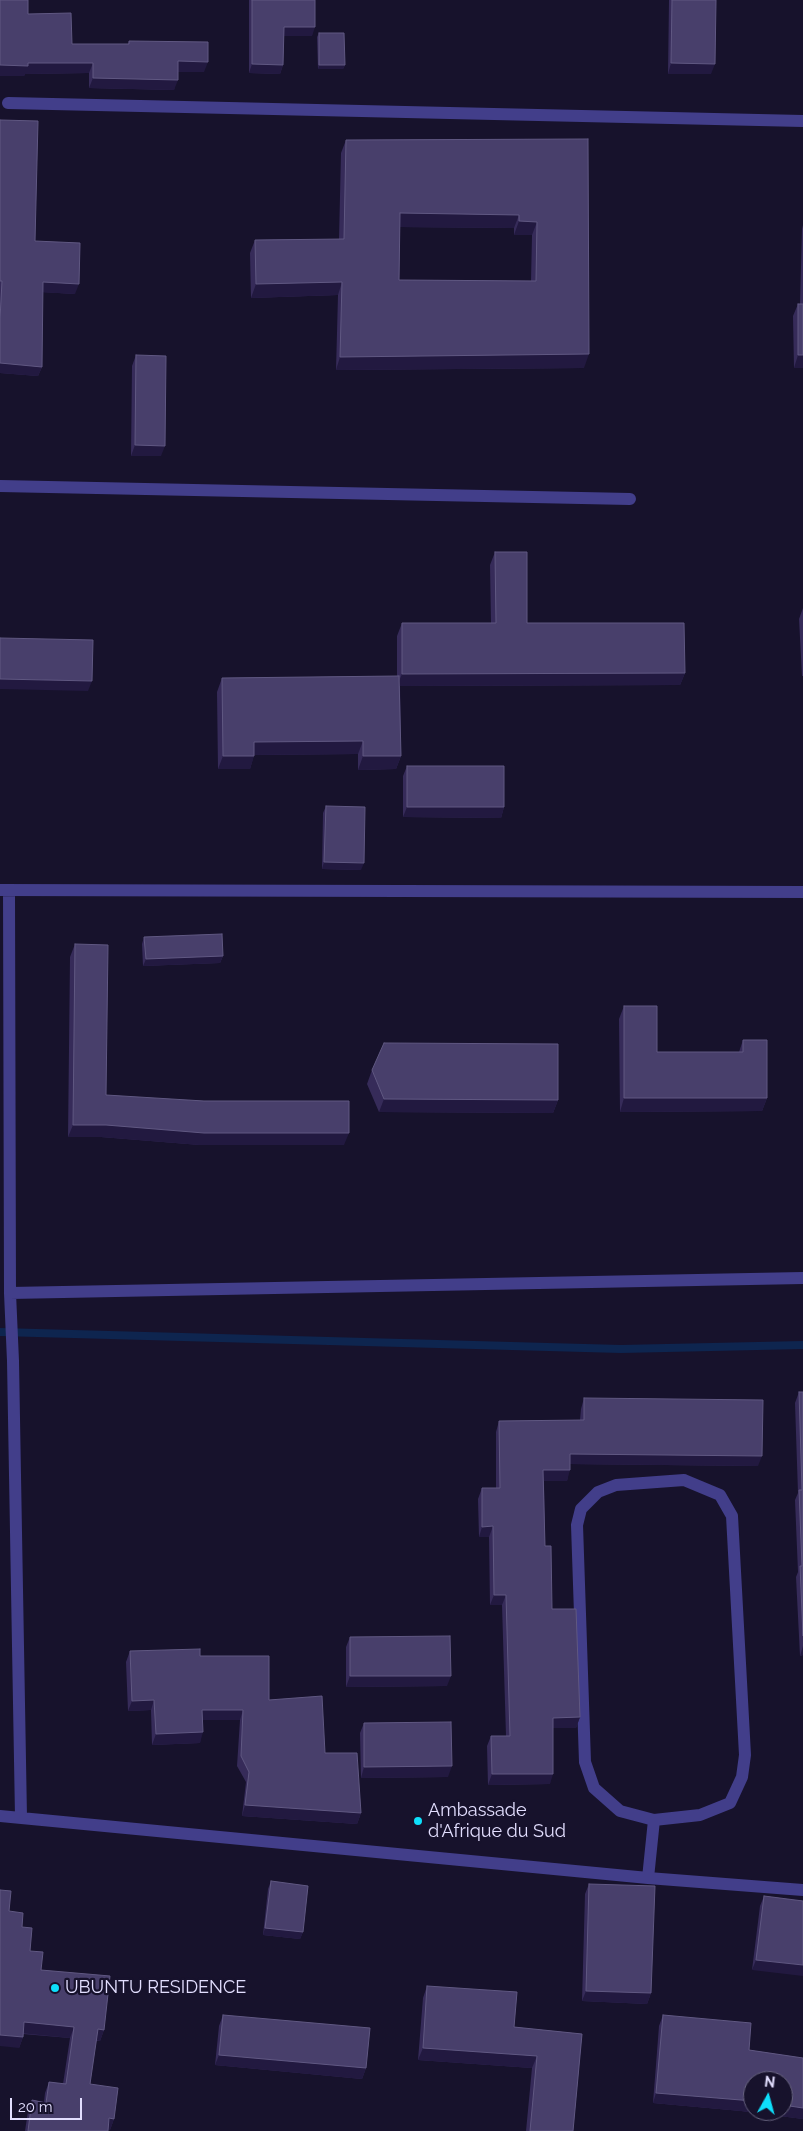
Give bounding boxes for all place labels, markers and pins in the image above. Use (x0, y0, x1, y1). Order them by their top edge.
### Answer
place label: Ambassade d'Afrique du Sud (428, 1800, 566, 1842)
marker: Ambassade d'Afrique du Sud (412, 1815, 424, 1827)
place label: UBUNTU RESIDENCE (65, 1977, 246, 1999)
marker: UBUNTU RESIDENCE (49, 1982, 61, 1994)

